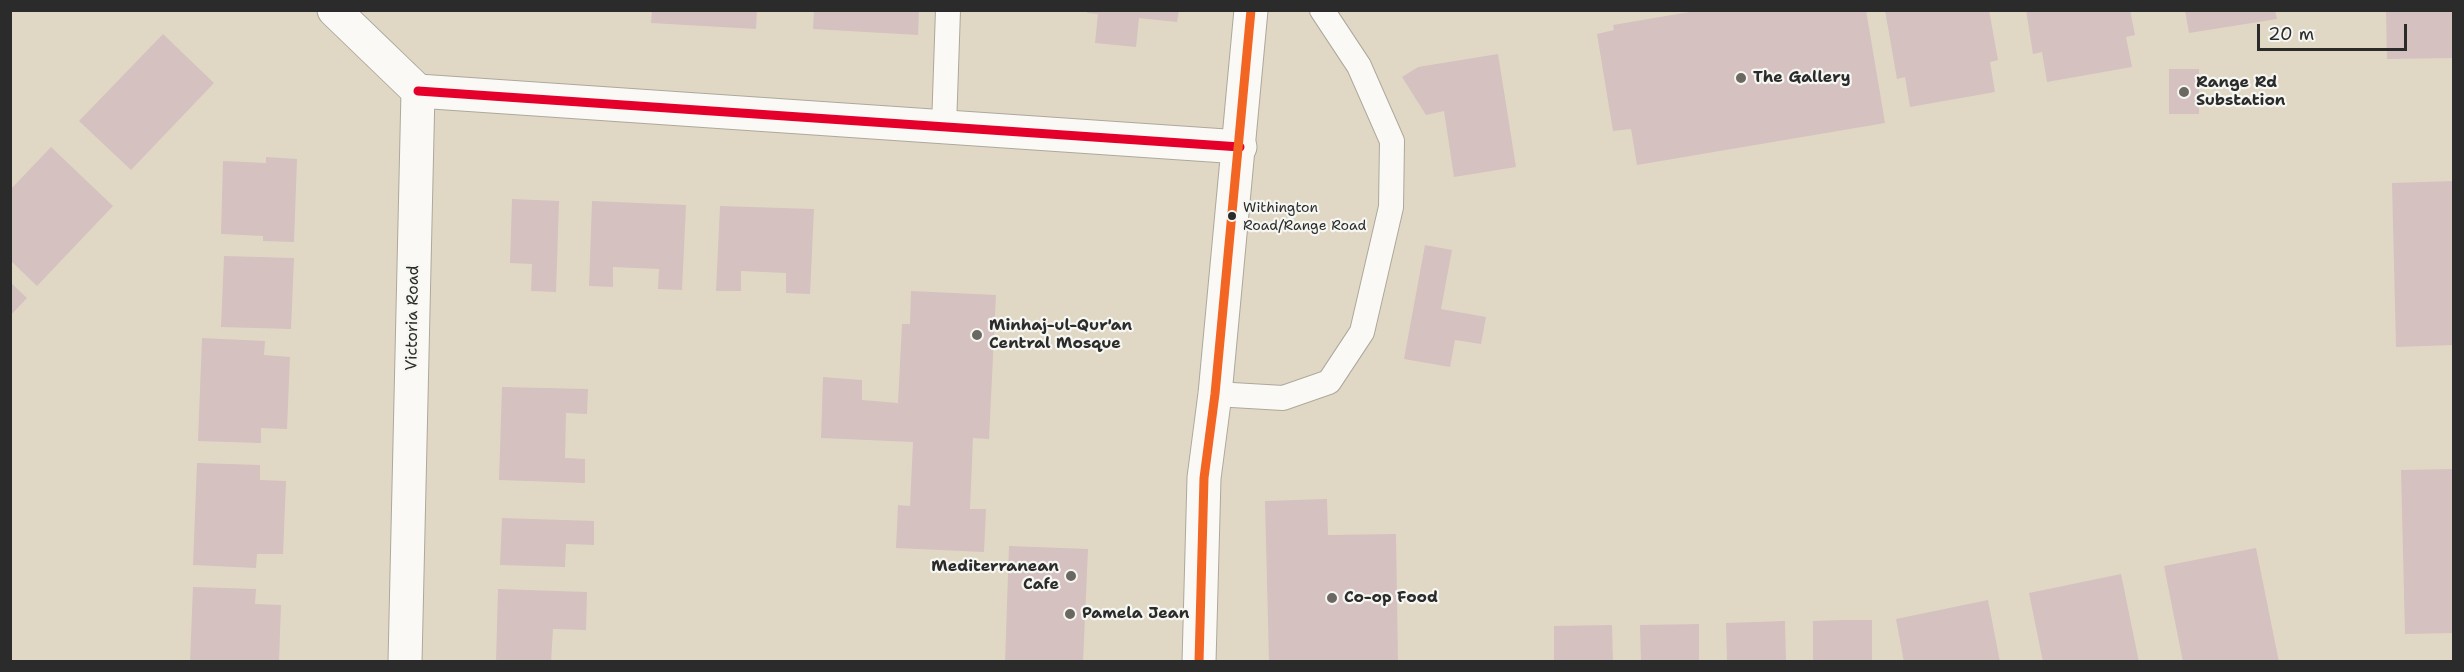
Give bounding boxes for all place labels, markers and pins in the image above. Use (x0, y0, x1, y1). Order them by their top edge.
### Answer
place label: The Gallery (1753, 68, 1850, 88)
marker: The Gallery (1734, 71, 1748, 85)
place label: Range Rd Substation (2196, 73, 2285, 111)
marker: Range Rd Substation (2177, 85, 2191, 99)
place label: Withington Road/Range Road (1243, 200, 1366, 232)
marker: Withington Road/Range Road (1226, 210, 1238, 222)
place label: Minhaj-ul-Qur'an Central Mosque (989, 316, 1132, 354)
marker: Minhaj-ul-Qur'an Central Mosque (970, 328, 984, 342)
place label: Mediterranean Cafe (931, 557, 1059, 595)
marker: Mediterranean Cafe (1064, 569, 1078, 583)
place label: Co-op Food (1344, 588, 1438, 608)
marker: Co-op Food (1325, 591, 1339, 605)
place label: Pamela Jean (1082, 604, 1189, 624)
marker: Pamela Jean (1063, 607, 1077, 621)

